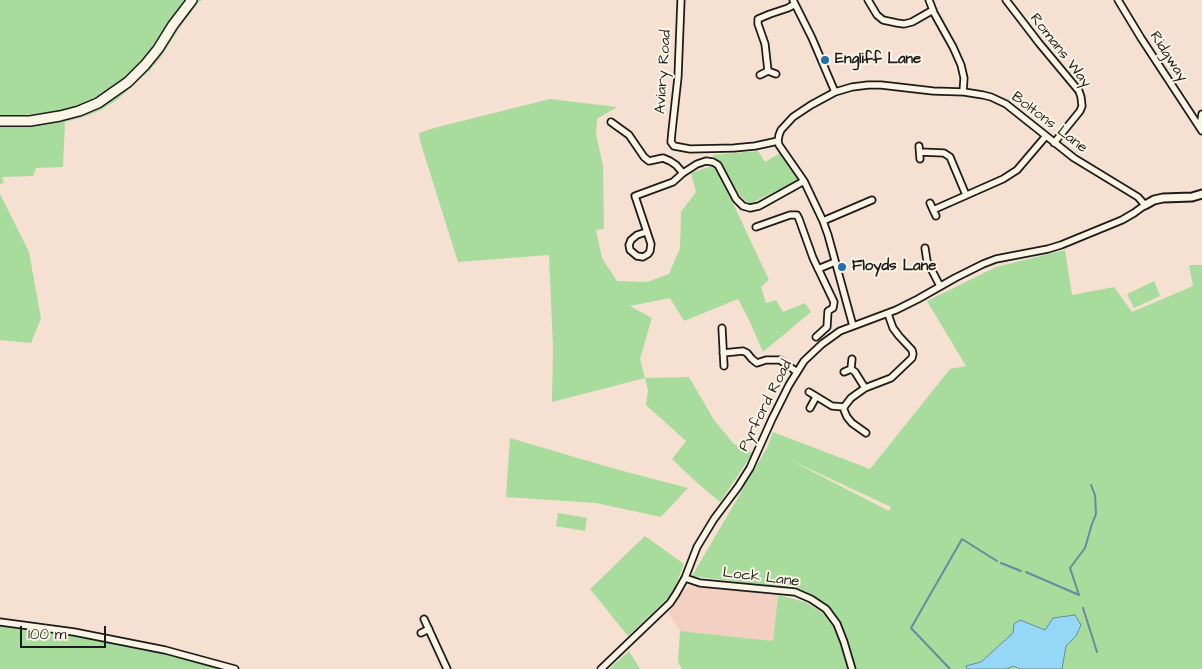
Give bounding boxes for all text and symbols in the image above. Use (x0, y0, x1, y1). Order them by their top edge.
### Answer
street label: Romans Way (1025, 10, 1095, 92)
street label: Ridgway (1145, 28, 1191, 86)
street label: Aviary Road (652, 29, 676, 115)
place label: Engliff Lane (835, 51, 921, 69)
marker: Engliff Lane (819, 54, 831, 66)
street label: Boltons Lane (1007, 89, 1091, 157)
place label: Floyds Lane (852, 258, 936, 276)
marker: Floyds Lane (836, 261, 848, 273)
street label: Pyrford Road (735, 357, 797, 455)
street label: Lock Lane (722, 564, 800, 592)
scale bar (22, 616, 109, 648)
text: 100 m (28, 624, 67, 645)

